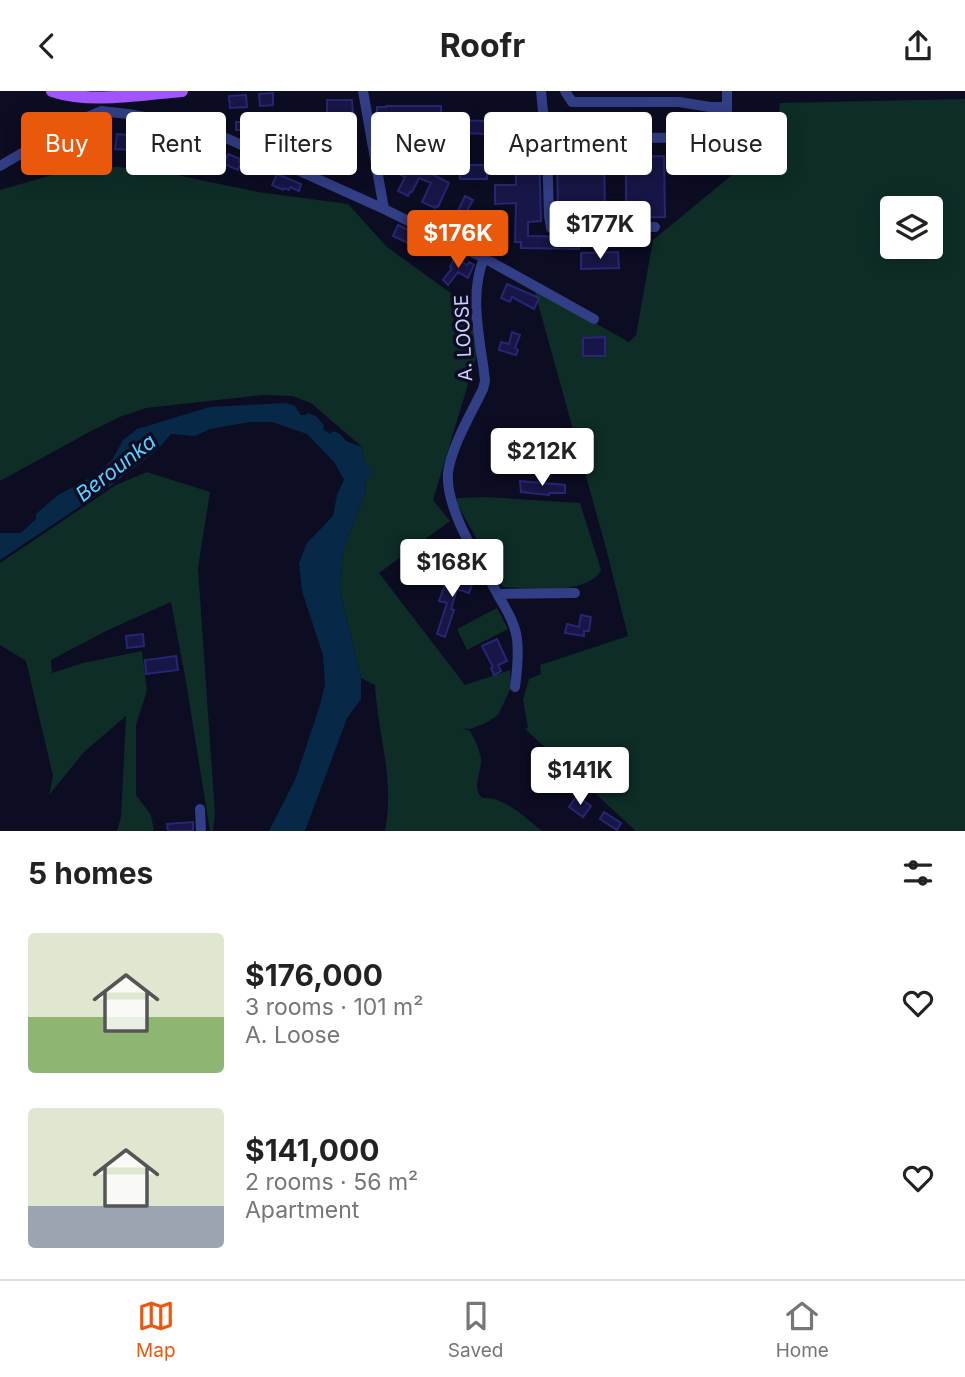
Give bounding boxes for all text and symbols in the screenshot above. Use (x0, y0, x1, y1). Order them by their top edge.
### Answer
text: Roofr (440, 26, 525, 65)
icon: back (28, 27, 66, 65)
icon: share (899, 27, 937, 65)
chip: Buy (21, 112, 112, 175)
chip: Rent (126, 112, 226, 175)
chip: Filters (240, 112, 357, 175)
chip: New (371, 112, 470, 175)
chip: Apartment (484, 112, 652, 175)
chip: House (666, 112, 787, 175)
map controls (880, 196, 943, 259)
button: layers (880, 196, 943, 259)
pin: $177K (551, 201, 649, 261)
text: $177K (566, 210, 634, 238)
pin: $176K (409, 211, 507, 270)
text: $176K (423, 219, 493, 247)
street label: A. LOOSE (450, 294, 477, 382)
water label: Berounka (71, 429, 161, 507)
pin: $212K (493, 429, 591, 488)
text: $212K (507, 437, 577, 465)
pin: $168K (403, 539, 501, 599)
text: $168K (416, 548, 488, 576)
pin: $141K (531, 747, 629, 807)
text: $141K (547, 756, 613, 784)
icon: filters (899, 854, 937, 892)
text: 5 homes (28, 855, 153, 891)
text: $176,000 (245, 957, 383, 993)
icon: home (84, 961, 168, 1045)
icon: heart (899, 984, 937, 1022)
text: 3 rooms · 101 m² (245, 993, 423, 1021)
text: A. Loose (245, 1021, 340, 1049)
text: $141,000 (245, 1132, 380, 1168)
icon: home (84, 1136, 168, 1220)
icon: heart (899, 1159, 937, 1197)
text: 2 rooms · 56 m² (245, 1168, 418, 1196)
text: Apartment (245, 1196, 359, 1224)
tab: Map (136, 1297, 176, 1362)
tab: Saved (448, 1297, 503, 1362)
tab: Home (776, 1297, 829, 1362)

